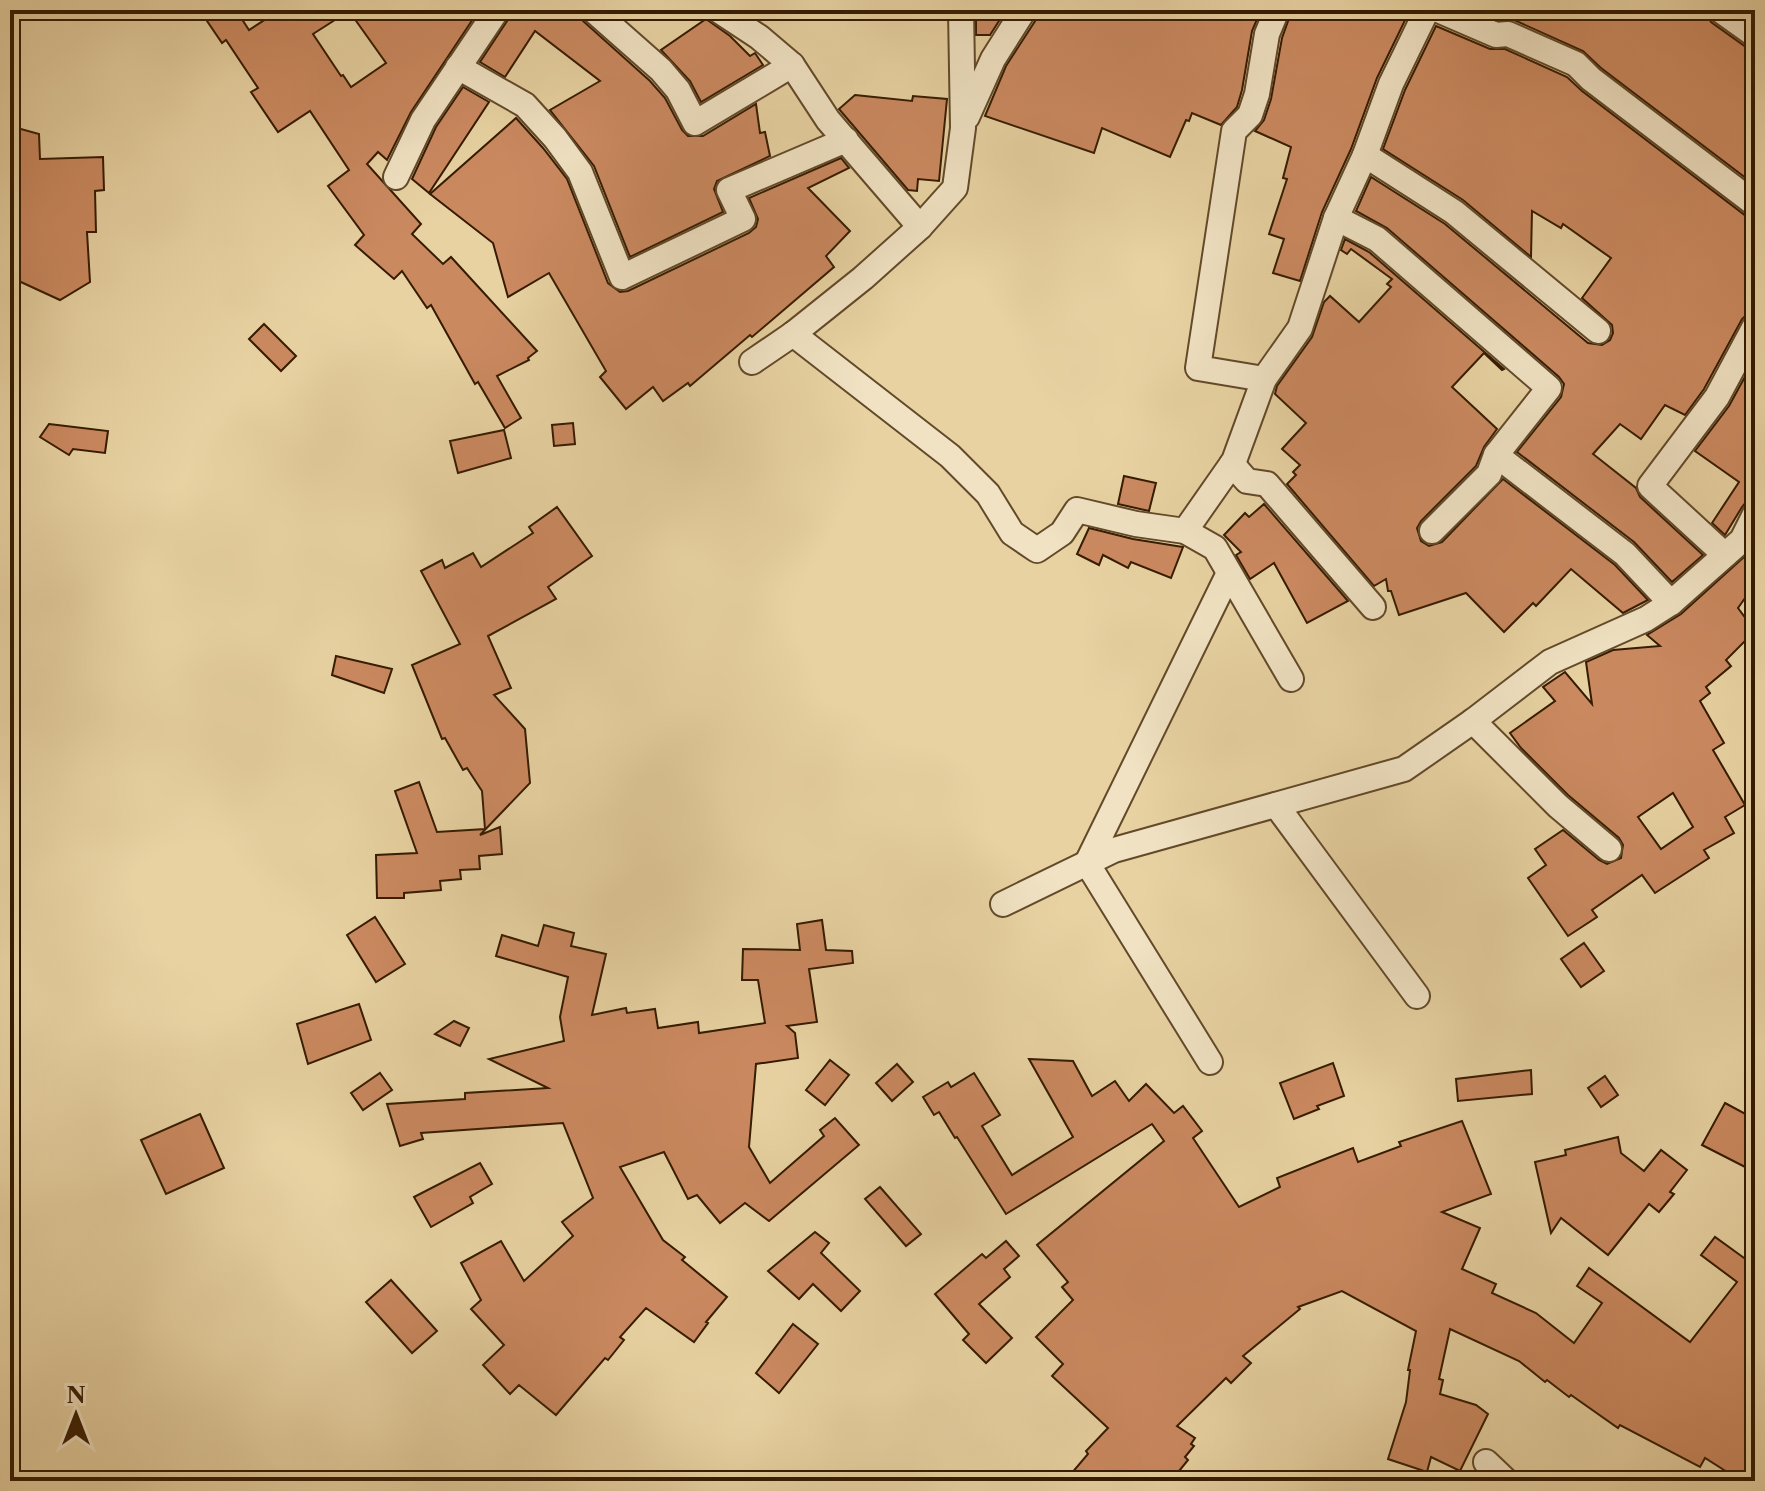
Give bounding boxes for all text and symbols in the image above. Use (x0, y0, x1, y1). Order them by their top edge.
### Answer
north arrow (36, 1375, 116, 1455)
text: N (66, 1382, 86, 1409)

